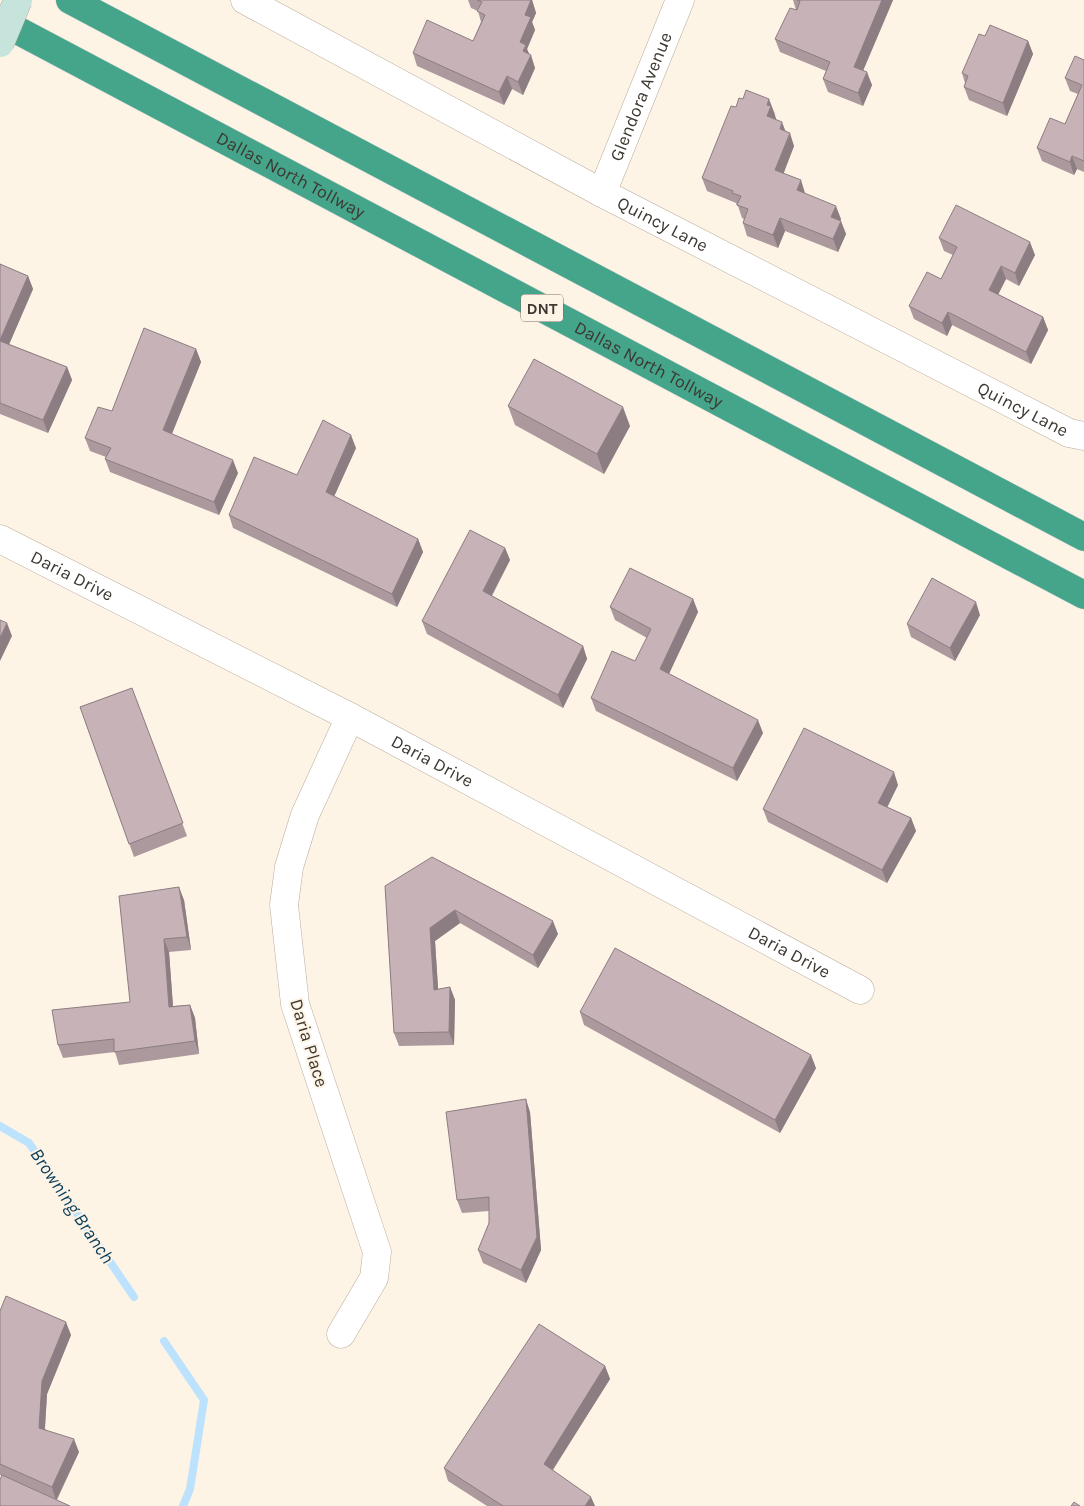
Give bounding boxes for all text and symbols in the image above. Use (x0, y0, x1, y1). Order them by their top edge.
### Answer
street label: Glendora Avenue (605, 29, 677, 164)
street label: Dallas North Tollway (213, 127, 369, 224)
street label: Quincy Lane (613, 192, 712, 257)
road number: DNT (521, 294, 563, 322)
street label: Dallas North Tollway (571, 316, 727, 413)
street label: Quincy Lane (974, 377, 1072, 442)
street label: Daria Drive (27, 546, 117, 606)
street label: Daria Drive (387, 730, 477, 792)
street label: Daria Drive (744, 921, 834, 983)
street label: Daria Place (285, 996, 333, 1090)
water label: Browning Branch (25, 1144, 119, 1268)

